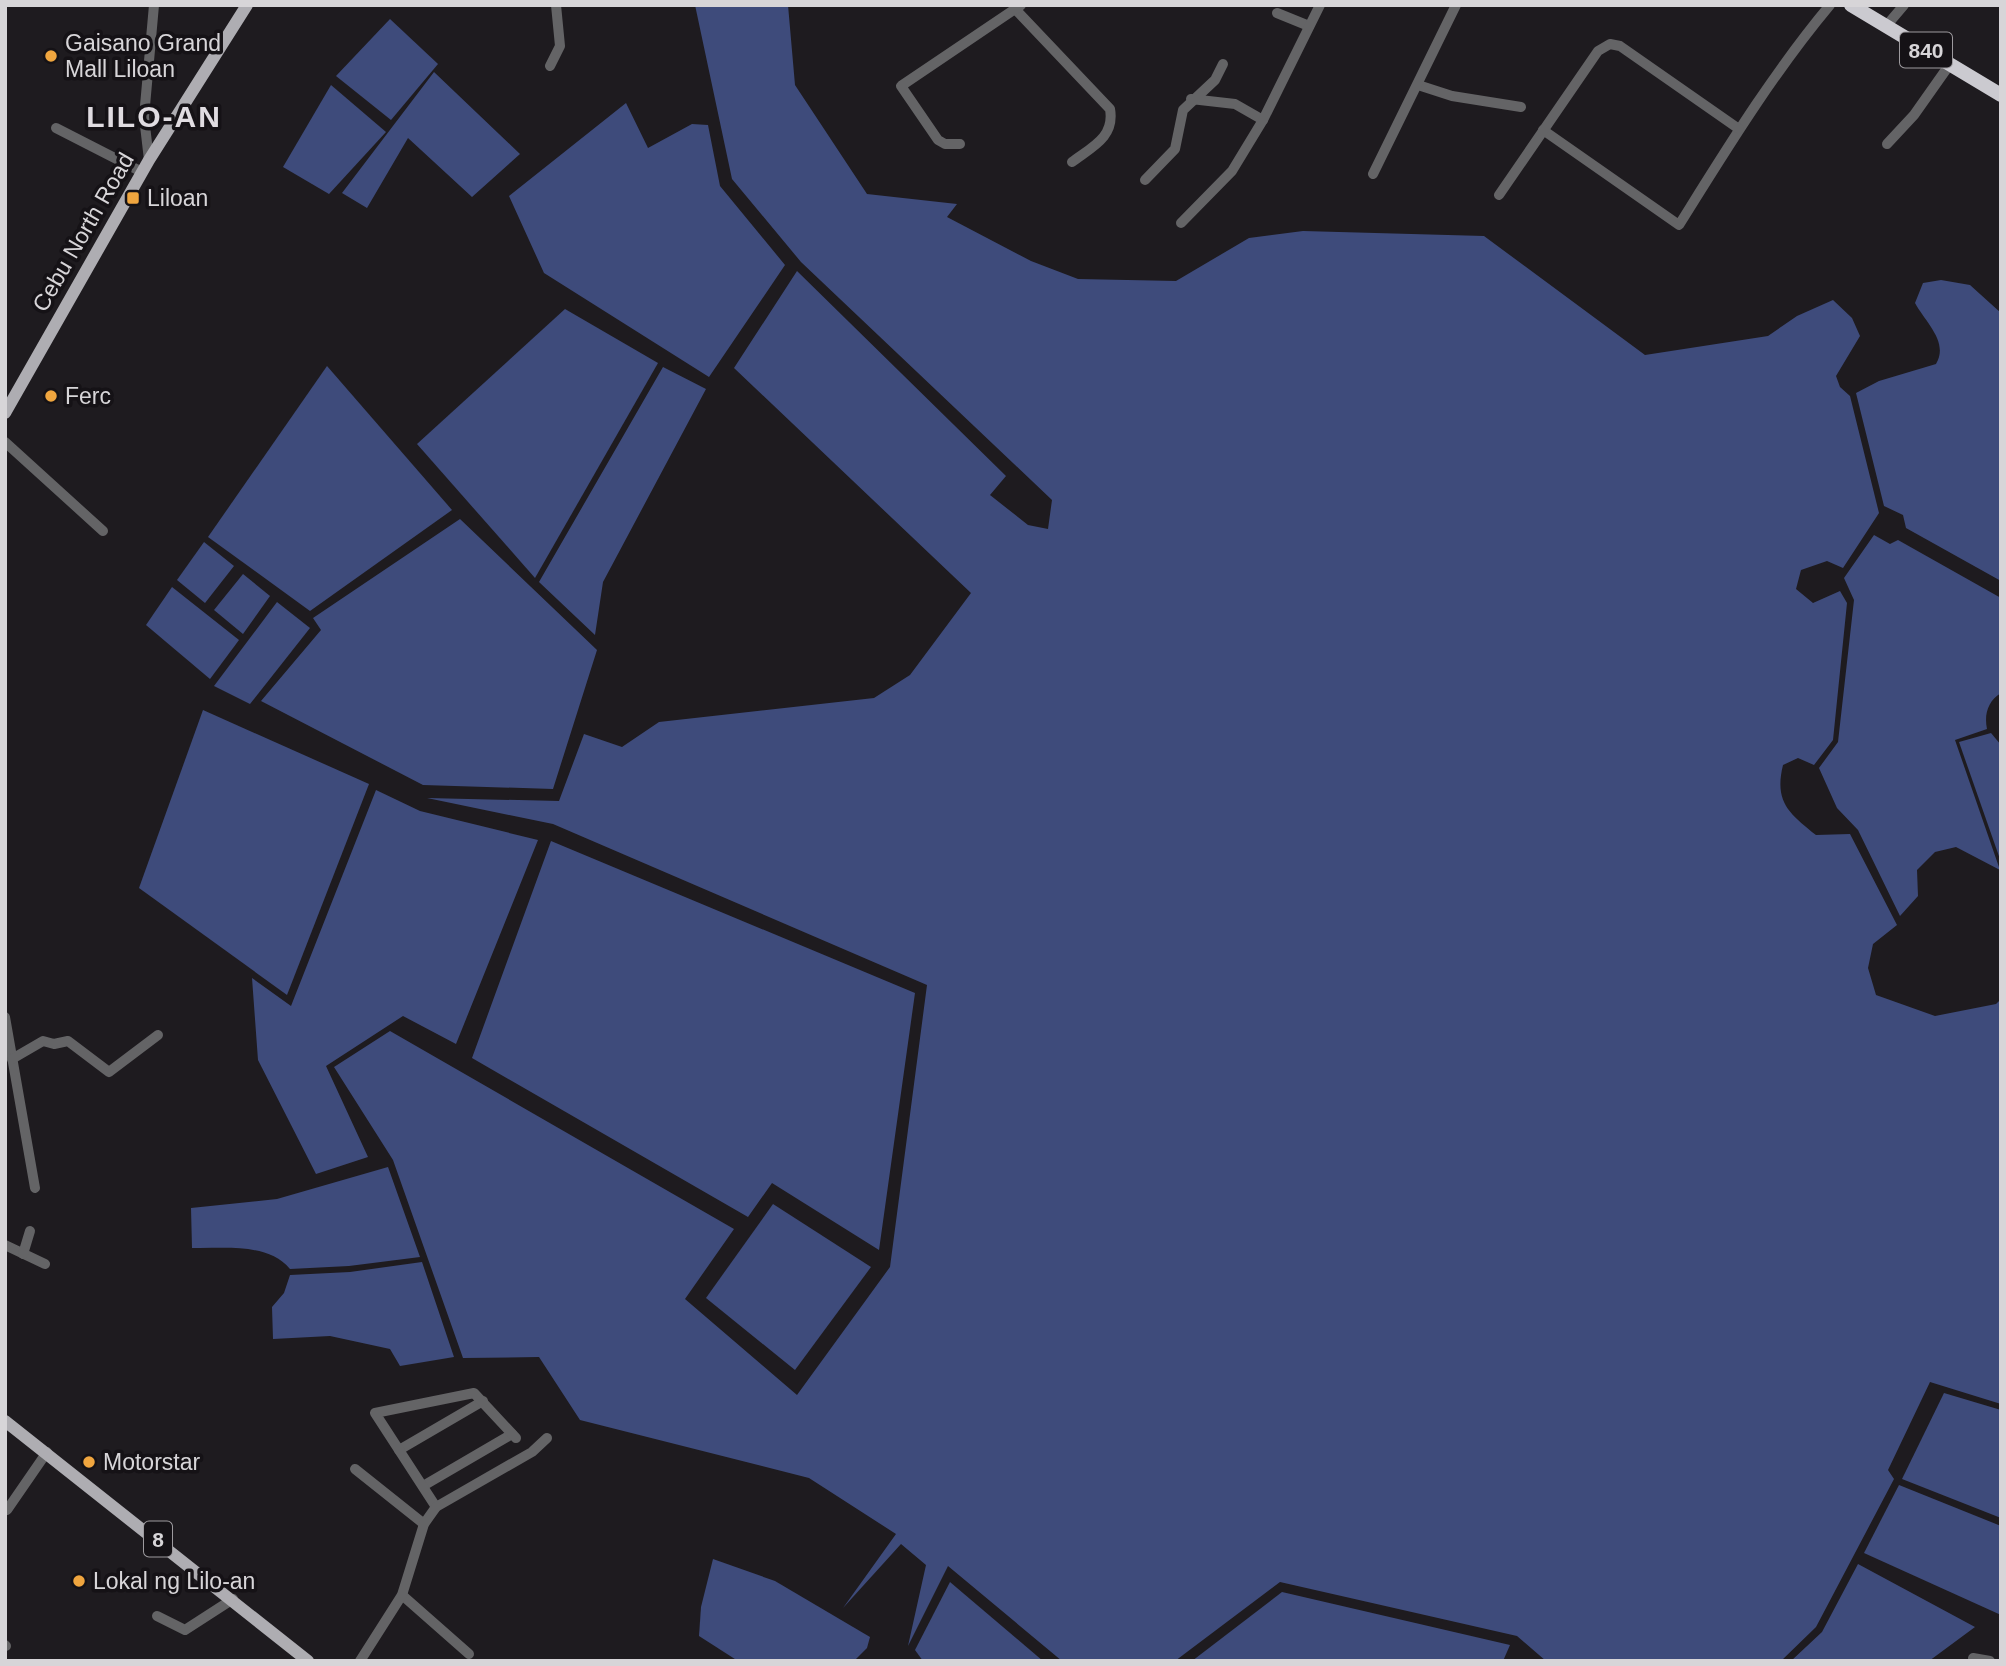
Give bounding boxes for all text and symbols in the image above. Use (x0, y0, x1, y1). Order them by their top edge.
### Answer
place label: Gaisano Grand Mall Liloan (65, 30, 221, 82)
road number: 840 (1900, 32, 1952, 68)
marker: Gaisano Grand Mall Liloan (43, 48, 59, 64)
district label: LILO-AN (86, 100, 222, 133)
street label: Cebu North Road (27, 148, 139, 316)
place label: Liloan (147, 185, 208, 211)
marker: Liloan (125, 190, 141, 206)
place label: Ferc (65, 383, 111, 409)
marker: Ferc (43, 388, 59, 404)
place label: Motorstar (103, 1449, 200, 1475)
marker: Motorstar (81, 1454, 97, 1470)
road number: 8 (144, 1522, 172, 1556)
place label: Lokal ng Lilo-an (93, 1568, 255, 1594)
marker: Lokal ng Lilo-an (71, 1573, 87, 1589)

